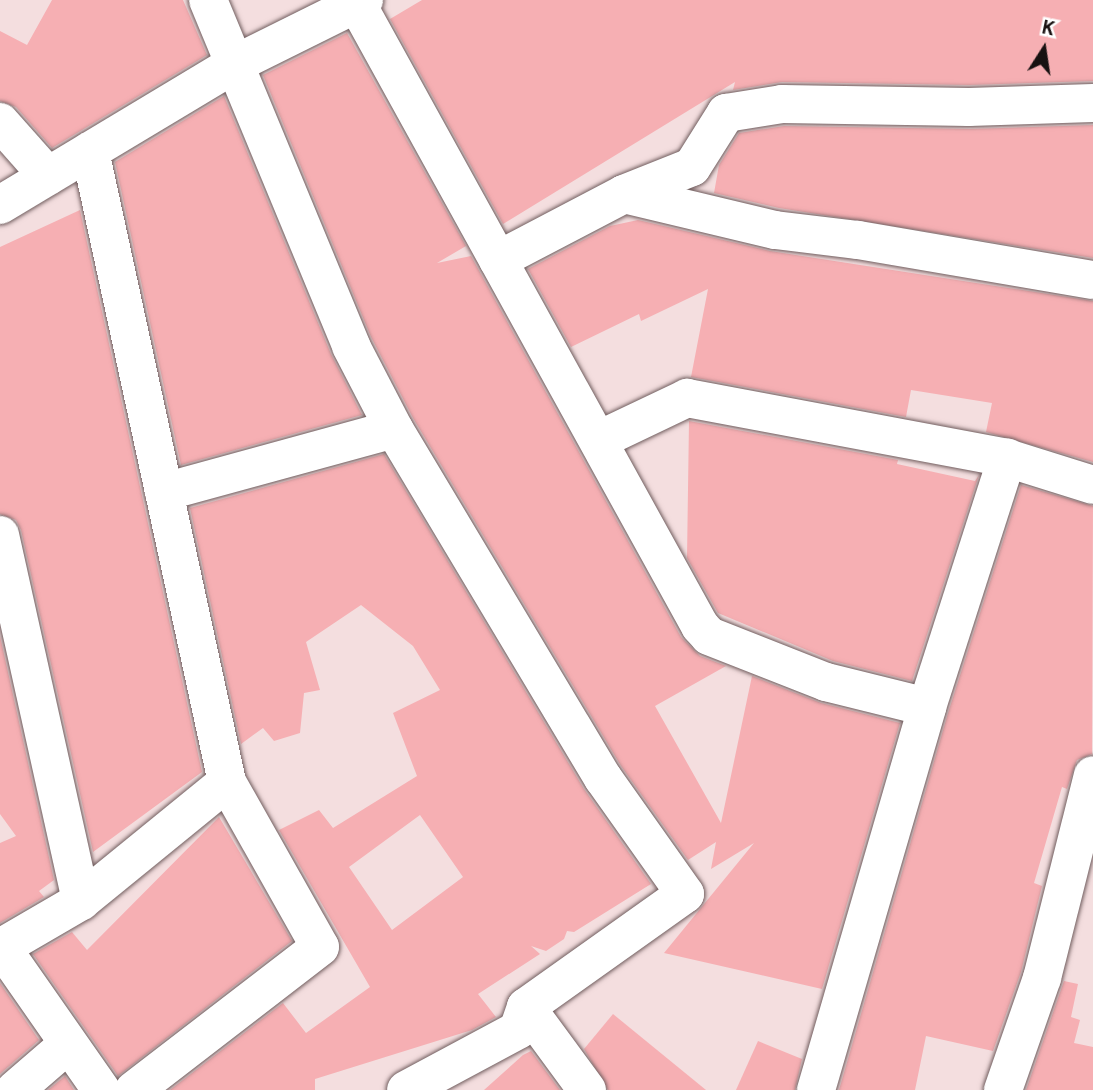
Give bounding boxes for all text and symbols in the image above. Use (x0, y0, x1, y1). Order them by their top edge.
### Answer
north arrow (1009, 14, 1079, 84)
text: K (1040, 14, 1057, 41)

